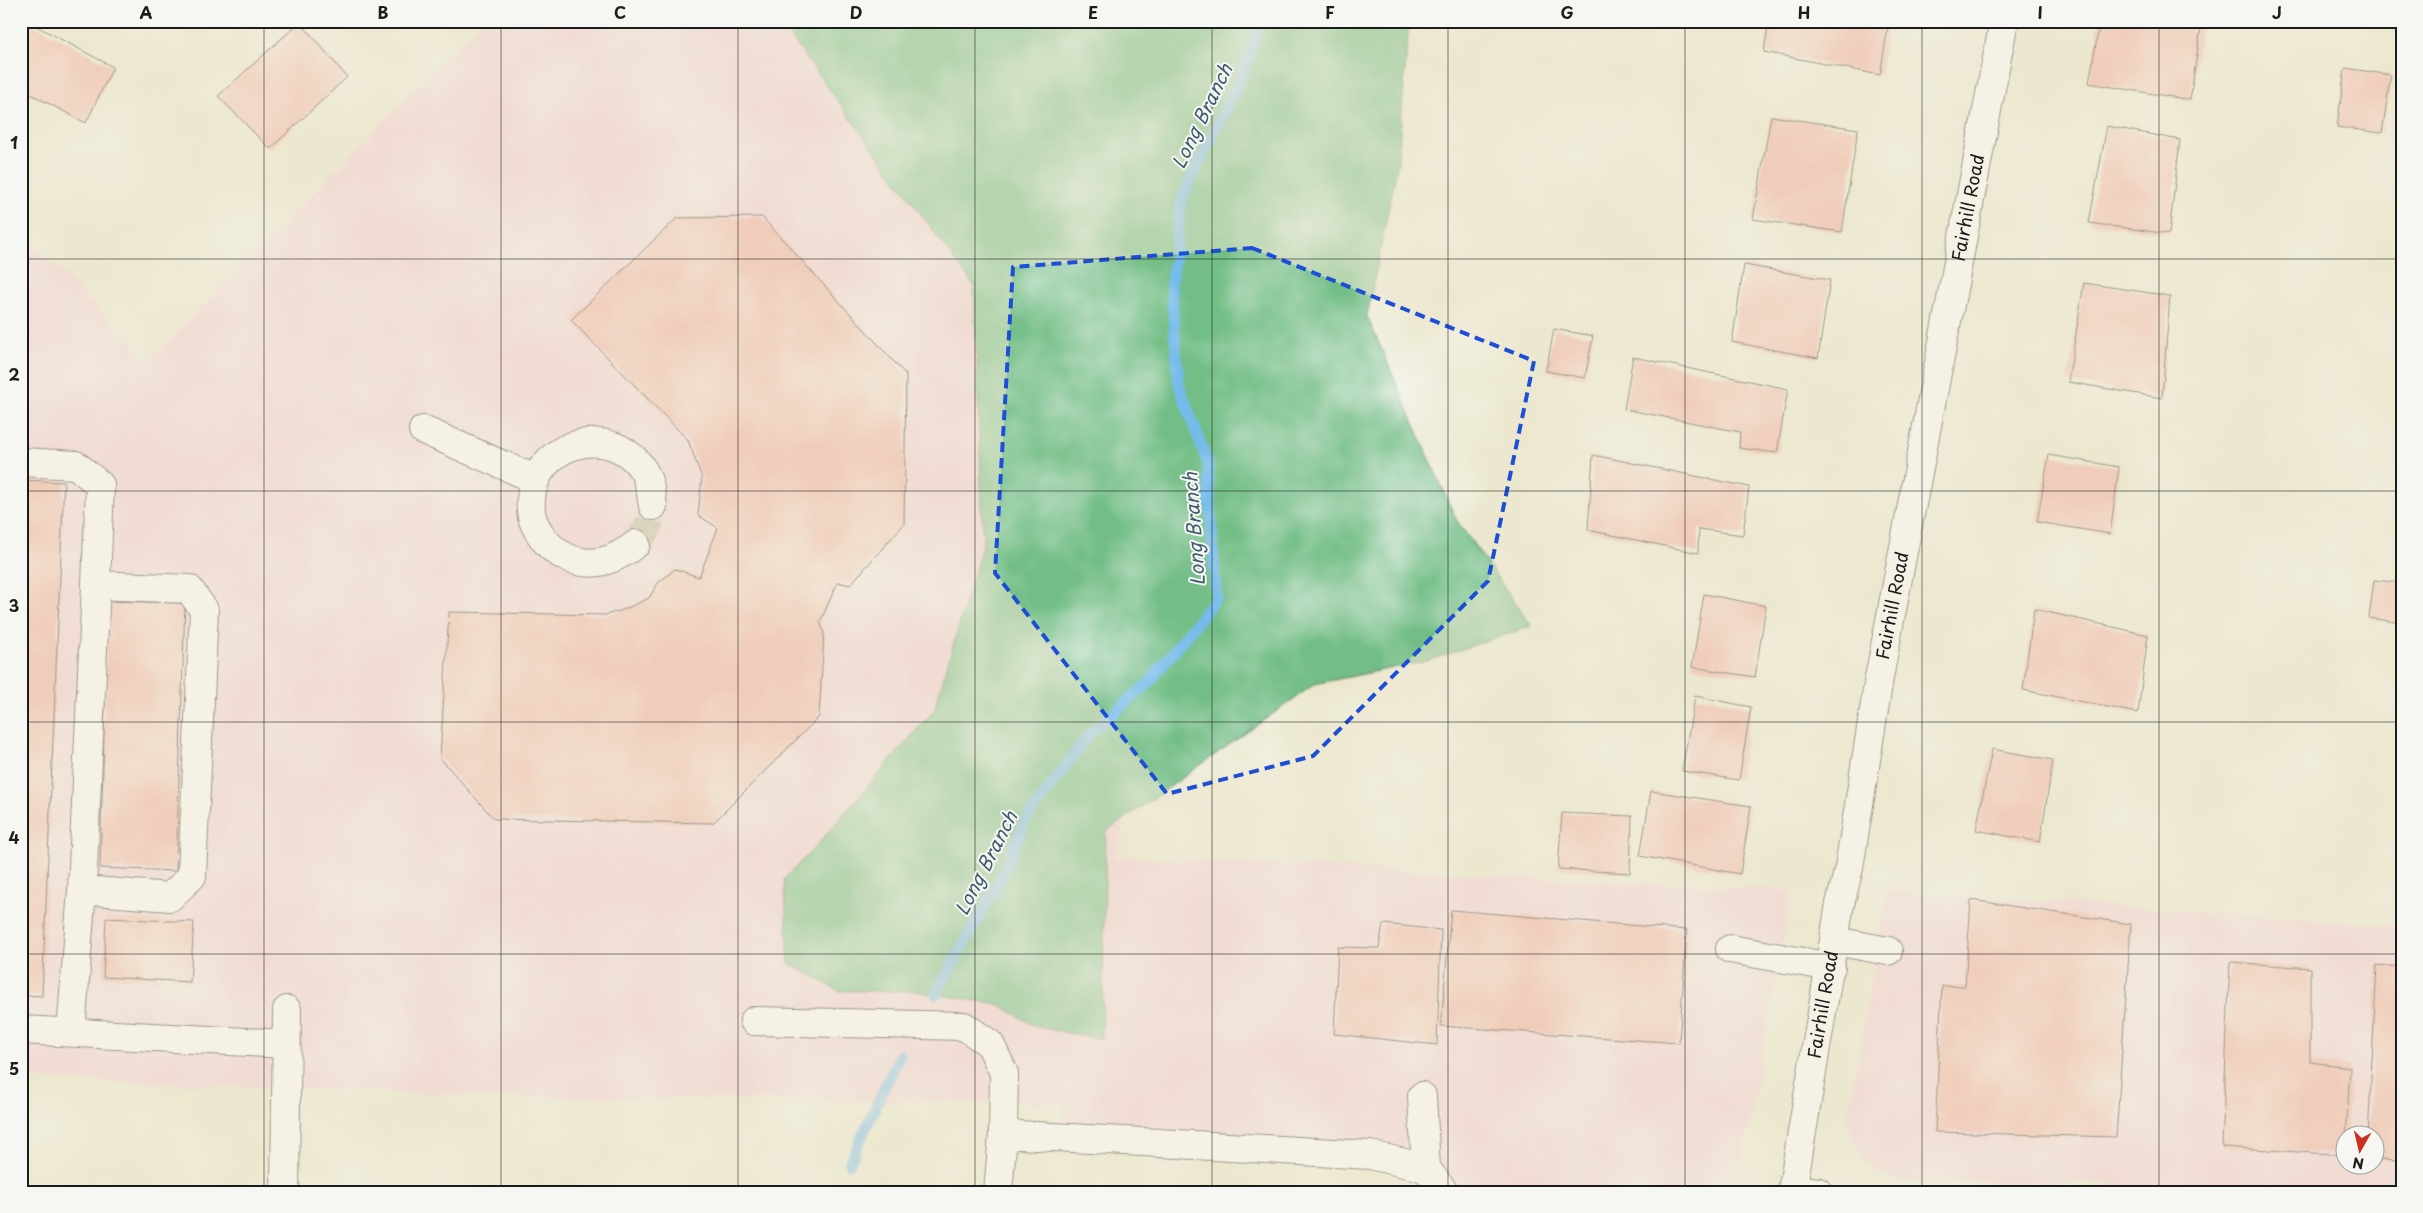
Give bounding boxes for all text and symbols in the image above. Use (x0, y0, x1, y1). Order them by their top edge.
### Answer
text: A (140, 0, 153, 24)
text: B (378, 0, 389, 24)
text: C (614, 0, 626, 24)
text: D (850, 0, 862, 24)
text: E (1088, 0, 1098, 24)
text: F (1325, 0, 1335, 24)
text: G (1560, 0, 1574, 24)
text: H (1798, 0, 1810, 24)
text: I (2037, 0, 2043, 24)
text: J (2272, 0, 2282, 24)
water label: Long Branch (1164, 58, 1239, 173)
text: 1 (10, 130, 18, 154)
street label: Fairhill Road (1944, 151, 1990, 264)
text: 2 (8, 362, 20, 386)
water label: Long Branch (1175, 470, 1211, 587)
street label: Fairhill Road (1868, 549, 1915, 662)
text: 3 (9, 593, 19, 617)
water label: Long Branch (947, 805, 1024, 920)
text: 4 (9, 825, 20, 849)
street label: Fairhill Road (1799, 948, 1844, 1060)
text: 5 (9, 1056, 19, 1080)
north arrow (2336, 1126, 2386, 1176)
text: N (2351, 1152, 2365, 1175)

